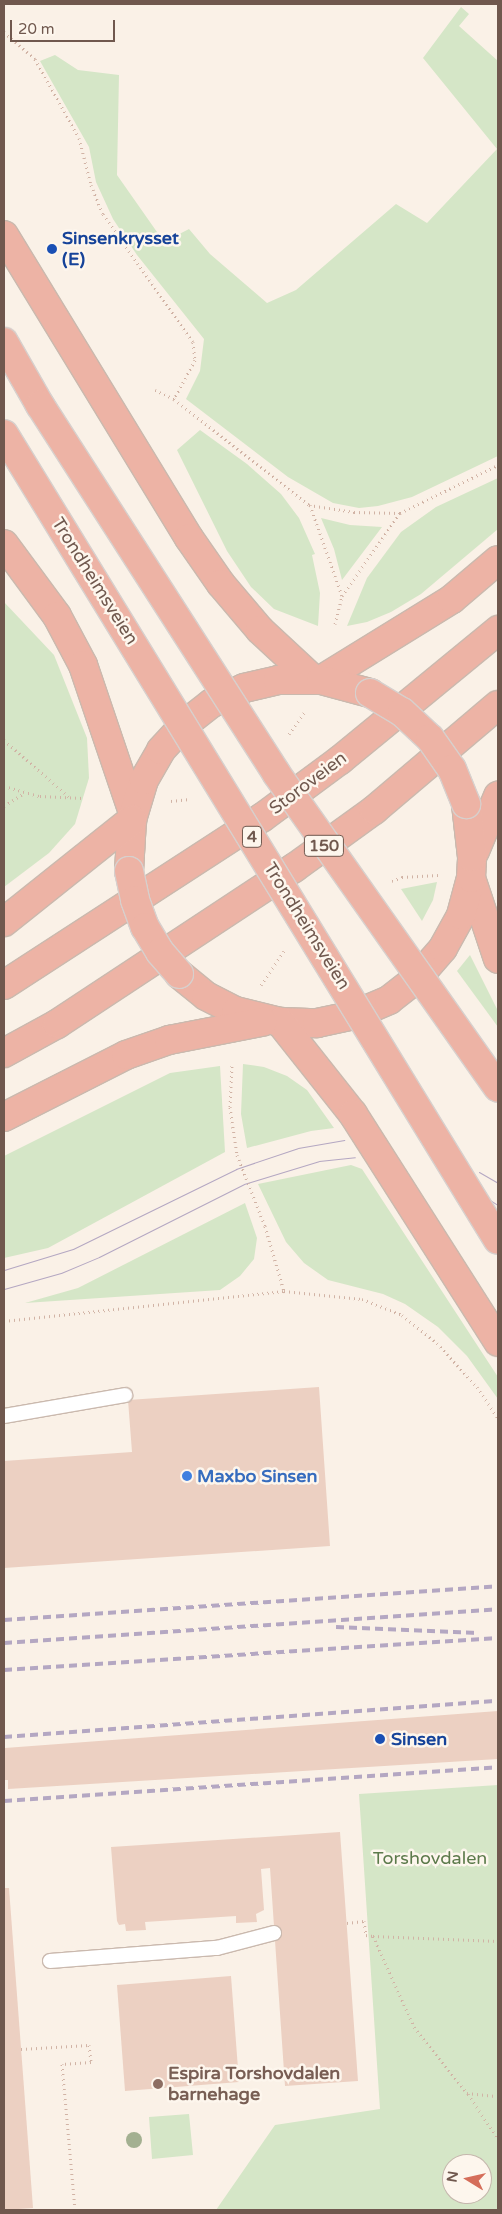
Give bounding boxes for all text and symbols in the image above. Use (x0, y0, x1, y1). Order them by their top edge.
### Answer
scale bar (12, 10, 118, 42)
text: 20 m (18, 20, 55, 38)
place label: Sinsenkrysset (E) (62, 228, 179, 270)
marker: Sinsenkrysset (E) (46, 243, 58, 255)
street label: Trondheimsveien (47, 513, 143, 649)
street label: Storoveien (265, 747, 351, 819)
road number: 4 (241, 824, 263, 850)
road number: 150 (303, 832, 345, 859)
street label: Trondheimsveien (259, 858, 355, 994)
place label: Maxbo Sinsen (197, 1465, 317, 1487)
marker: Maxbo Sinsen (181, 1470, 193, 1482)
place label: Sinsen (391, 1728, 447, 1750)
marker: Sinsen (373, 1732, 387, 1746)
park label: Torshovdalen (373, 1847, 487, 1869)
place label: Espira Torshovdalen barnehage (168, 2063, 340, 2106)
marker: Espira Torshovdalen barnehage (152, 2078, 164, 2090)
north arrow (442, 2154, 492, 2204)
text: N (443, 2170, 462, 2184)

